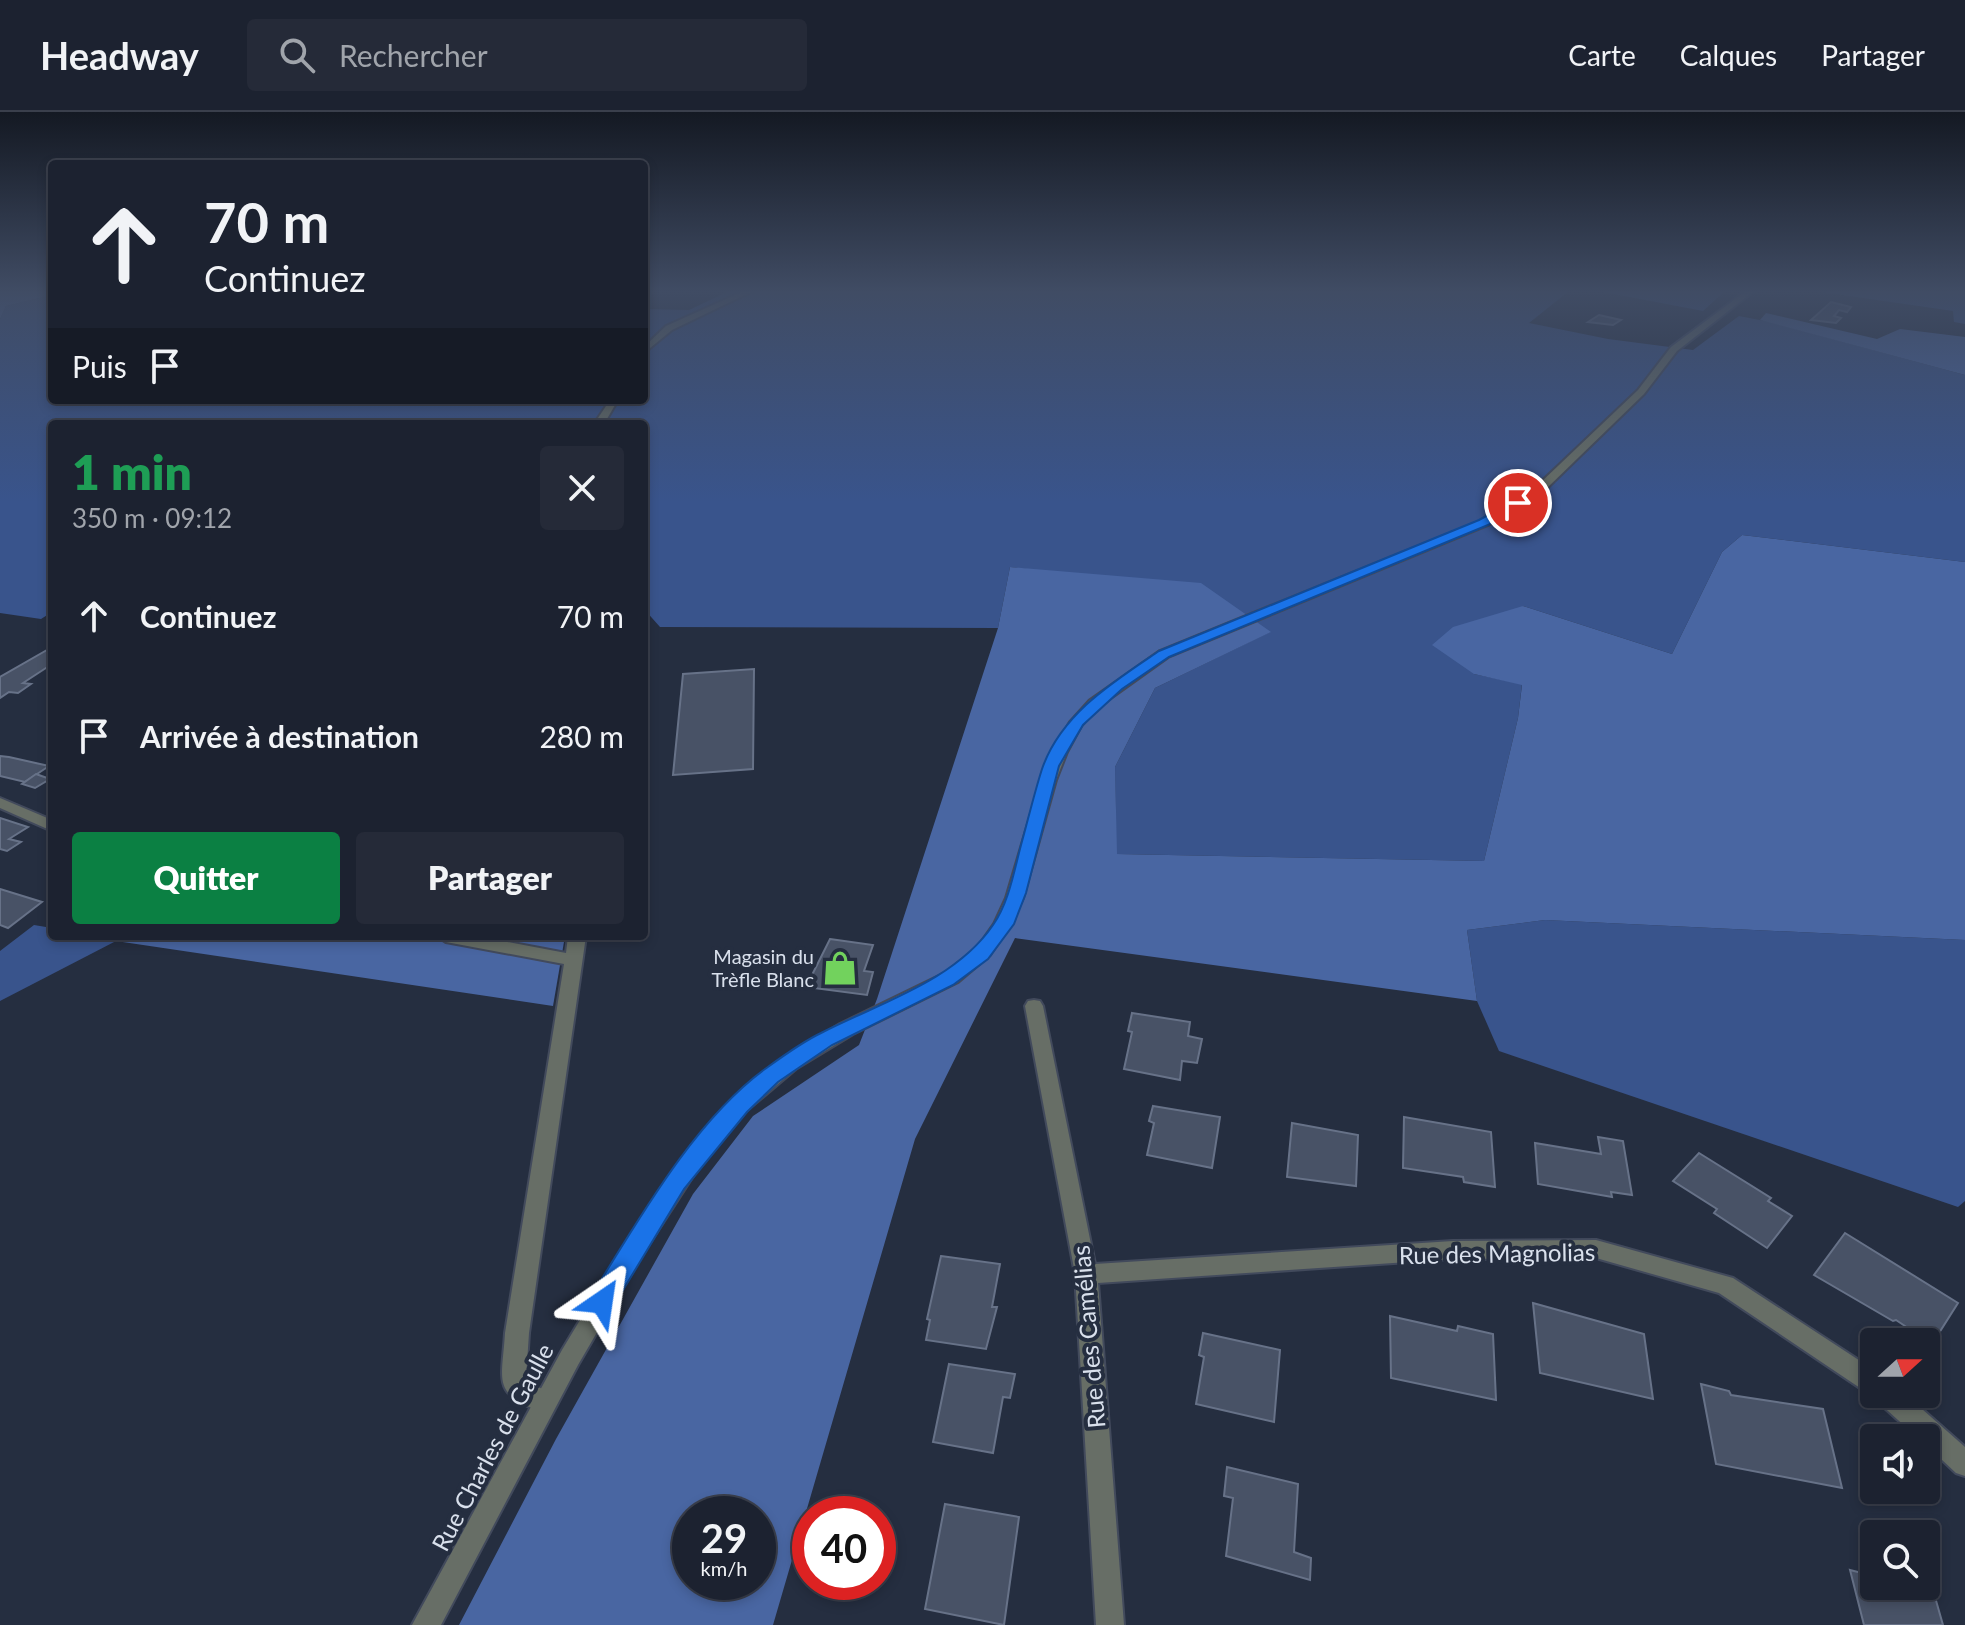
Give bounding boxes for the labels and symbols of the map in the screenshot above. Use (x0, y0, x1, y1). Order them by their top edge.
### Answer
pin (1484, 469, 1552, 537)
place label: Magasin du Trèfle Blanc (711, 944, 814, 991)
shop icon: Magasin du Trèfle Blanc (821, 949, 859, 987)
street label: Rue des Magnolias (1399, 1237, 1595, 1269)
street label: Rue des Camélias (1066, 1244, 1110, 1430)
position arrow (560, 1260, 644, 1344)
north arrow (1860, 1328, 1940, 1408)
street label: Rue Charles de Gaulle (425, 1338, 559, 1556)
speed limit sign: 40 (792, 1496, 896, 1600)

